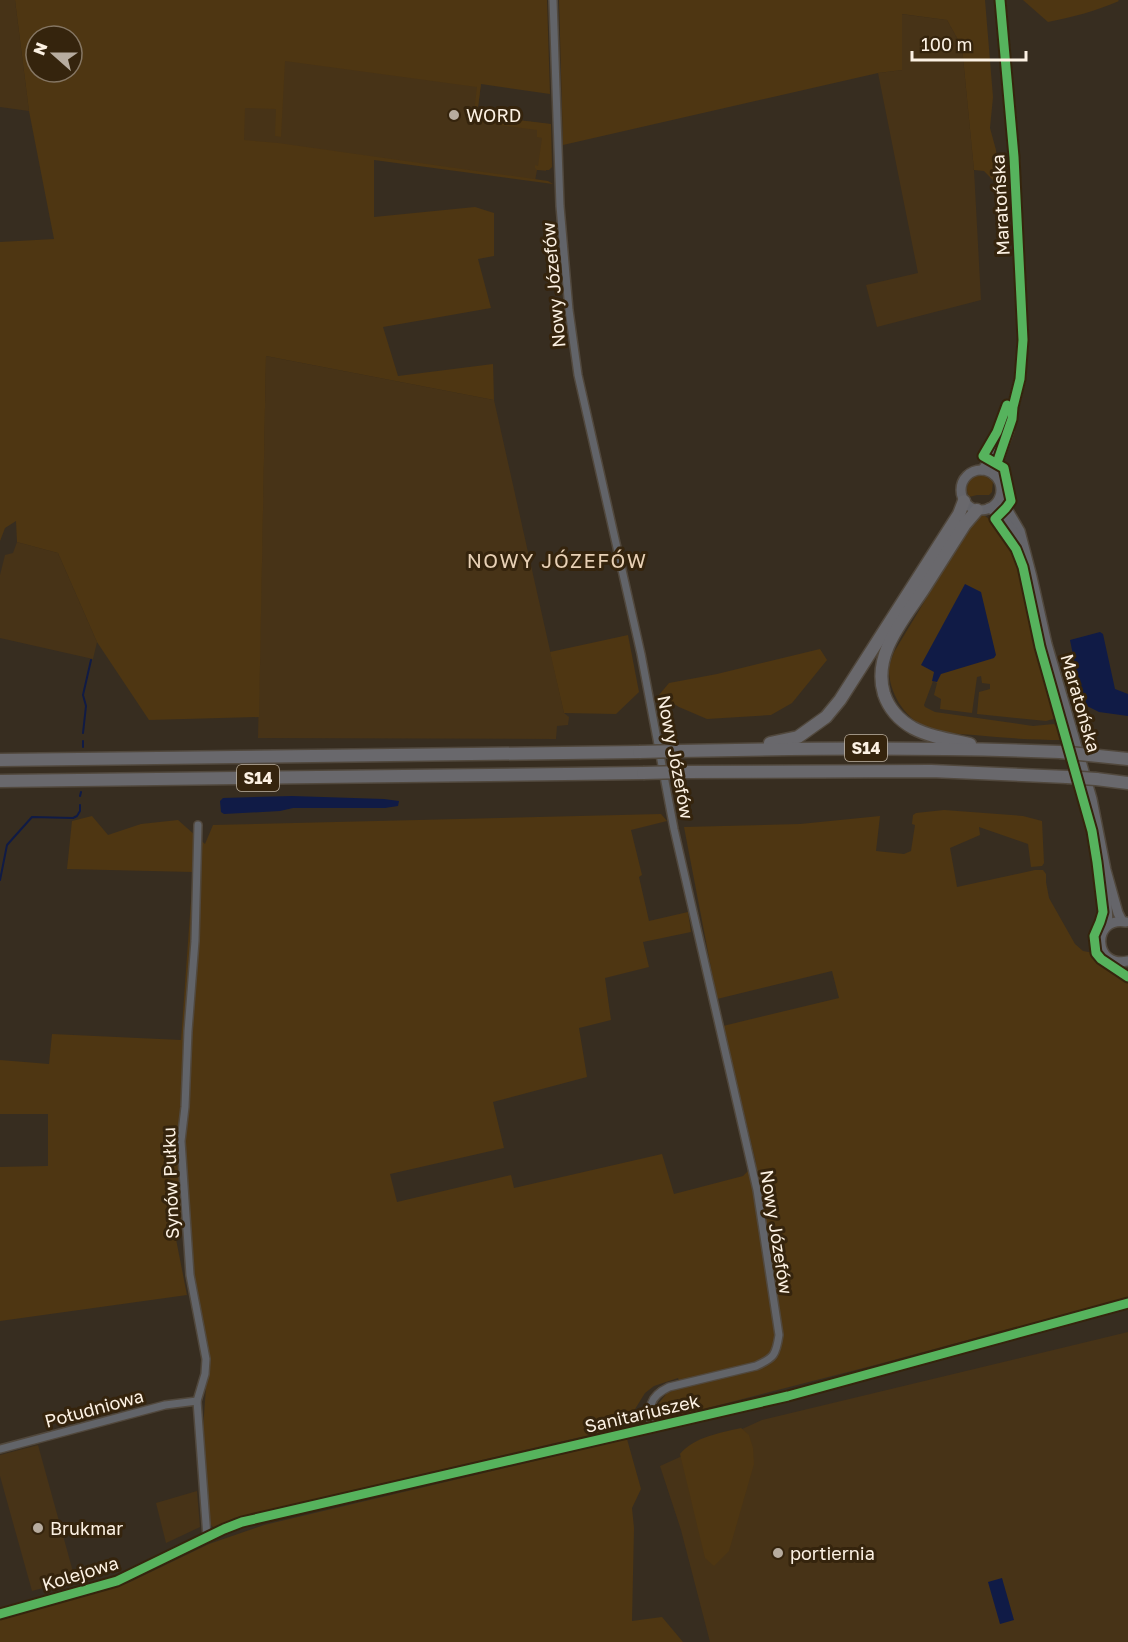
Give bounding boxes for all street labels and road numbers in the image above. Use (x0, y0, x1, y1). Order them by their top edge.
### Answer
street label: Maratońska (986, 154, 1014, 256)
street label: Nowy Józefów (537, 221, 569, 349)
street label: Maratońska (1056, 651, 1106, 755)
street label: Nowy Józefów (653, 693, 699, 821)
road number: S14 (845, 735, 887, 761)
road number: S14 (237, 765, 279, 791)
street label: Synów Pułku (157, 1127, 183, 1239)
street label: Nowy Józefów (756, 1168, 798, 1296)
street label: Południowa (42, 1384, 146, 1432)
street label: Sanitariuszek (583, 1389, 701, 1437)
street label: Kolejowa (39, 1551, 121, 1595)

